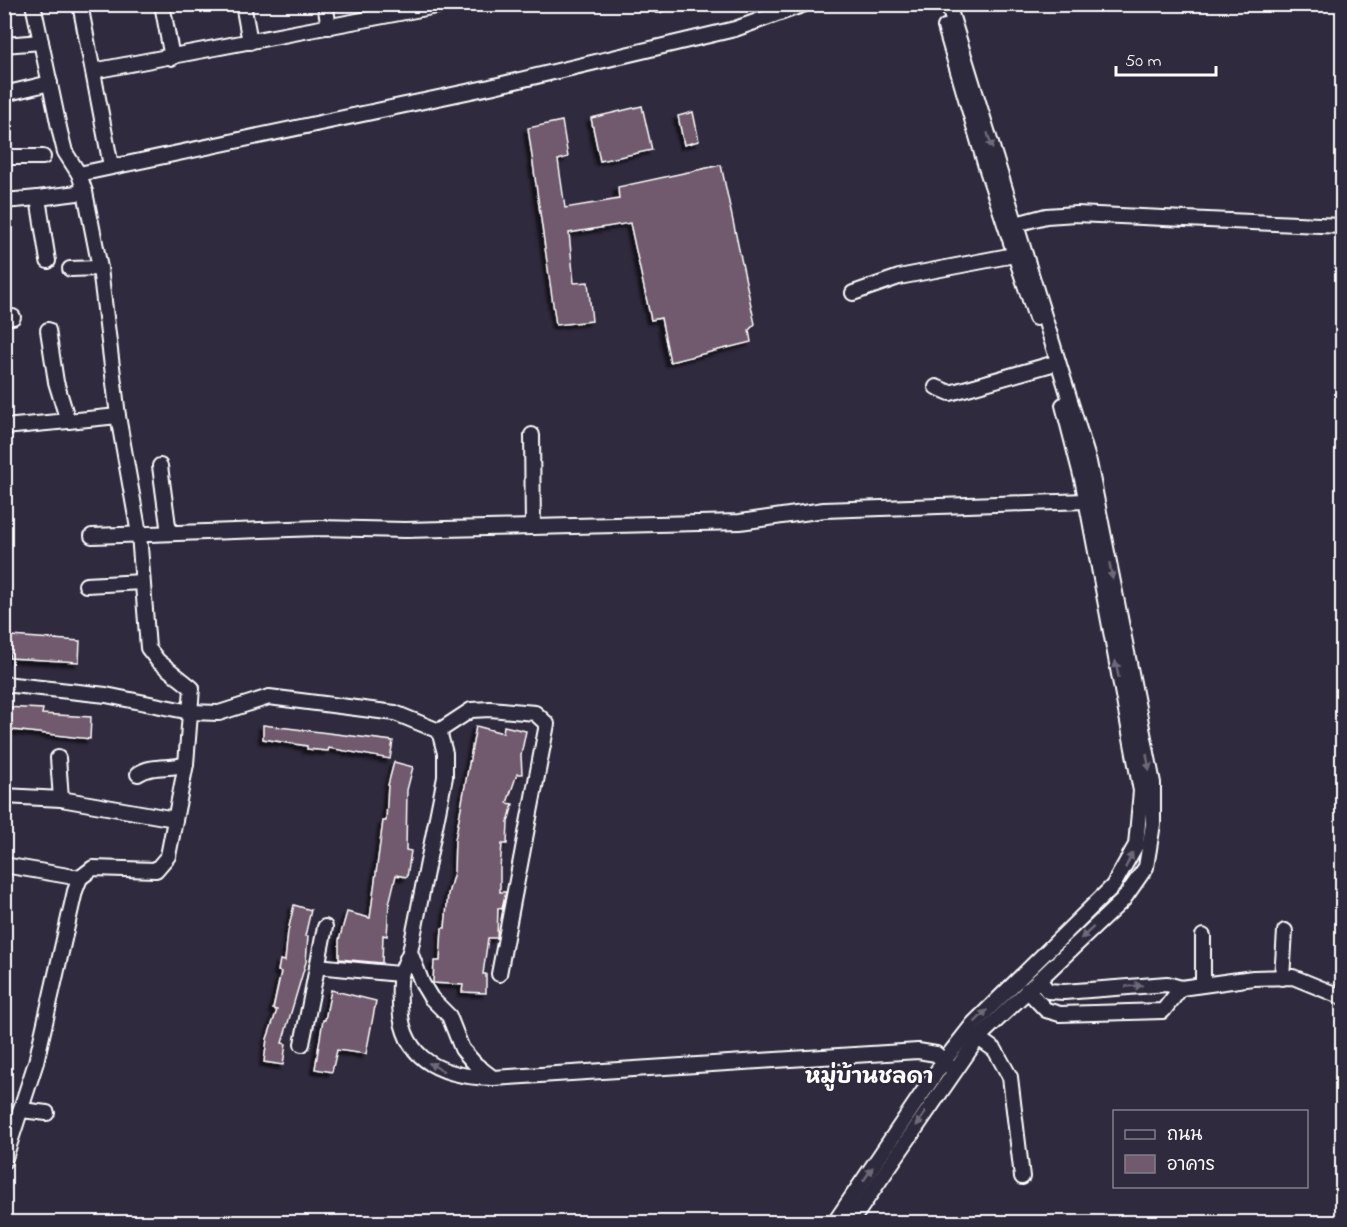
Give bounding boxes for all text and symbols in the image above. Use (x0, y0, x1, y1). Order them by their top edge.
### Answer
scale bar (1116, 39, 1216, 77)
text: 50 m (1125, 49, 1162, 75)
one-way arrow (986, 132, 995, 150)
one-way arrow (1107, 561, 1116, 580)
one-way arrow (1112, 659, 1121, 678)
one-way arrow (1144, 753, 1153, 772)
one-way arrow (1124, 851, 1133, 868)
one-way arrow (1080, 926, 1095, 940)
one-way arrow (1124, 981, 1143, 991)
one-way arrow (974, 1009, 989, 1023)
district label: หมู่บ้านชลดา (805, 1061, 933, 1094)
one-way arrow (427, 1062, 444, 1072)
legend (1113, 1110, 1308, 1188)
one-way arrow (915, 1111, 926, 1127)
text: ถนน (1167, 1123, 1202, 1149)
text: อาคาร (1167, 1153, 1215, 1179)
one-way arrow (862, 1166, 873, 1182)

